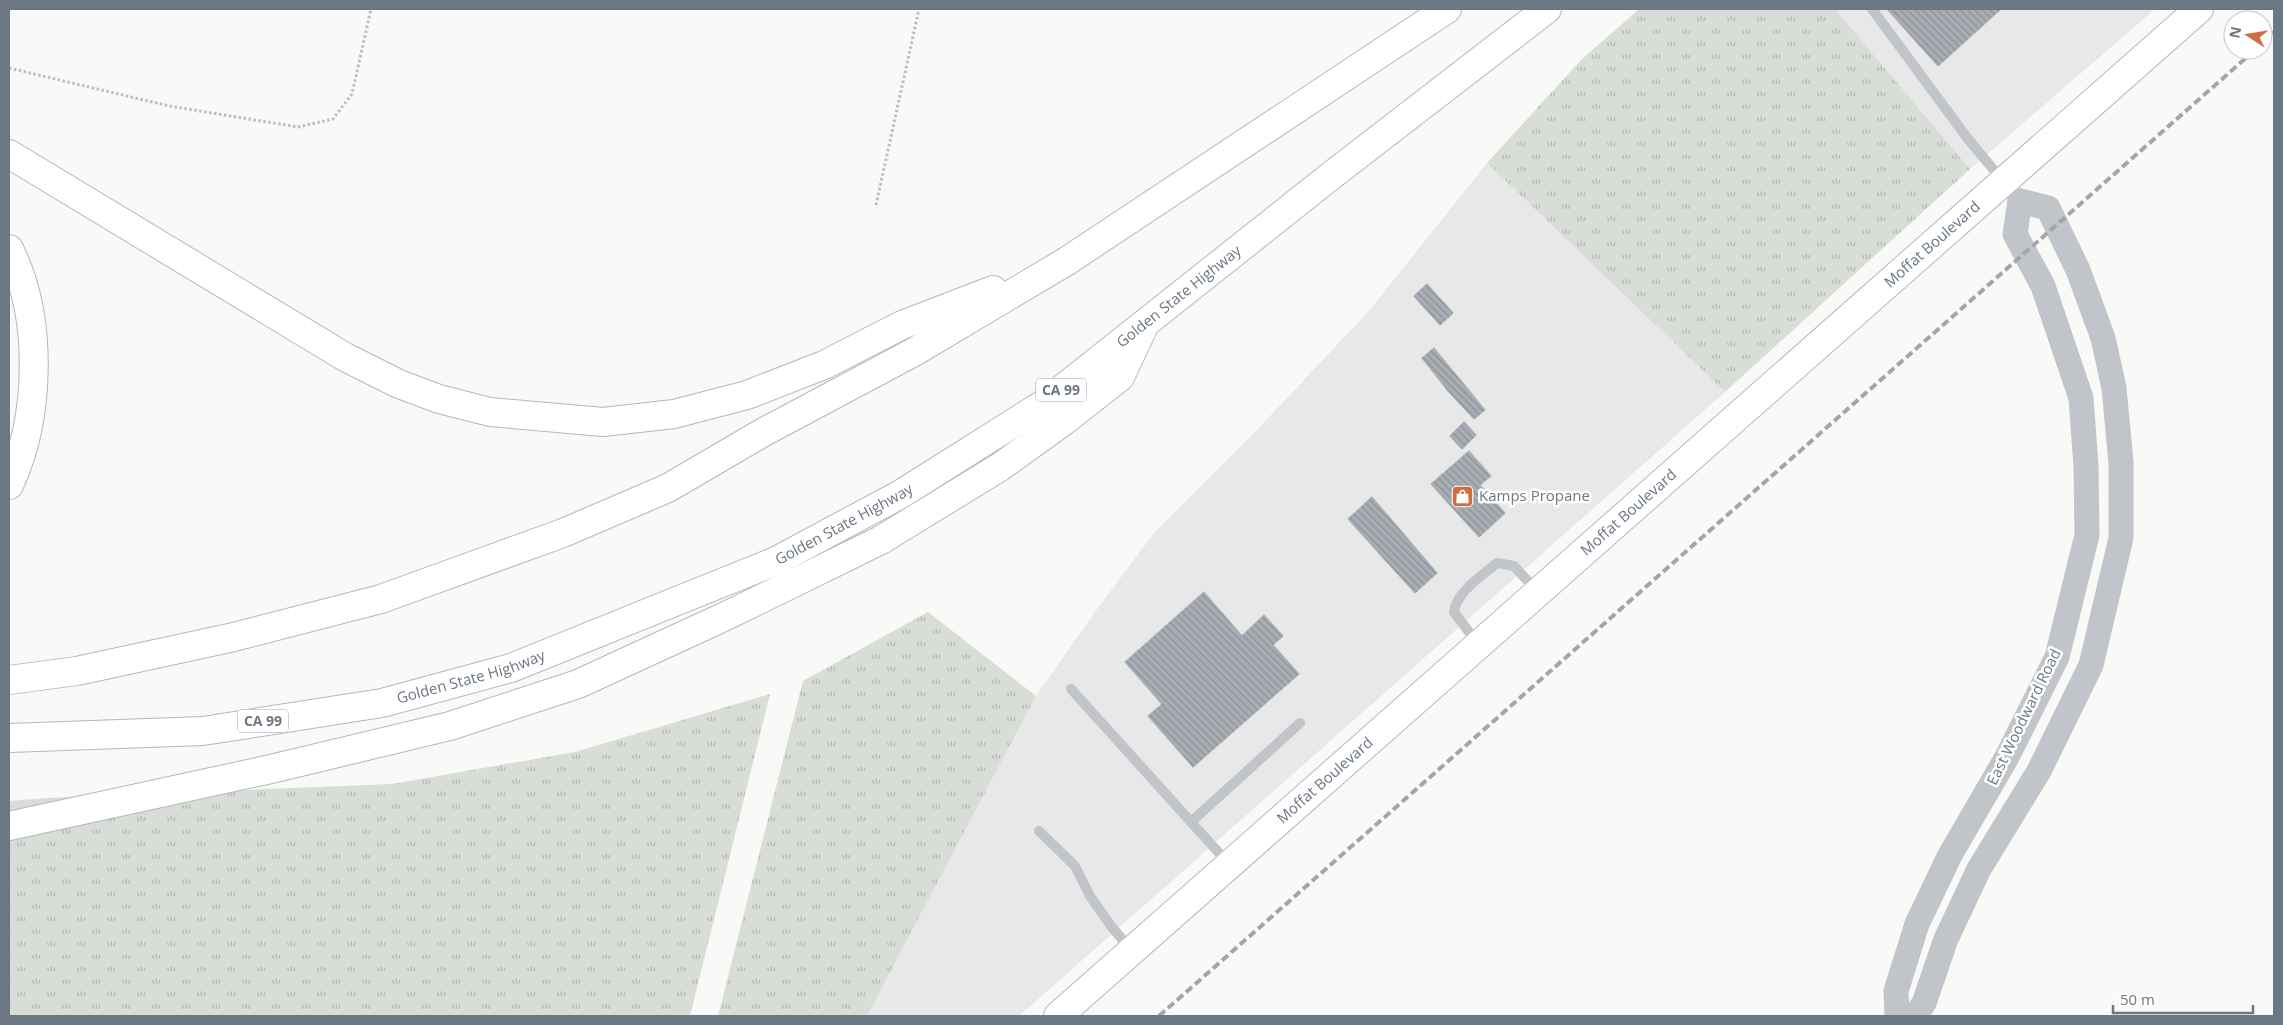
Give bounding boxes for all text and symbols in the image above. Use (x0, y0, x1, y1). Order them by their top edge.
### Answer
north arrow (2223, 10, 2273, 60)
text: N (2224, 25, 2245, 40)
street label: Moffat Boulevard (1879, 196, 1984, 291)
street label: Golden State Highway (1112, 240, 1245, 351)
road number: CA 99 (1036, 378, 1086, 402)
street label: Moffat Boulevard (1576, 464, 1680, 559)
street label: Golden State Highway (771, 478, 917, 569)
shop icon: Kamps Propane (1451, 484, 1475, 508)
place label: Kamps Propane (1479, 485, 1590, 505)
street label: Golden State Highway (394, 644, 548, 708)
street label: East Woodward Road (1981, 645, 2065, 788)
road number: CA 99 (238, 709, 288, 732)
street label: Moffat Boulevard (1272, 732, 1376, 827)
scale bar (2113, 982, 2253, 1014)
text: 50 m (2120, 989, 2155, 1009)

